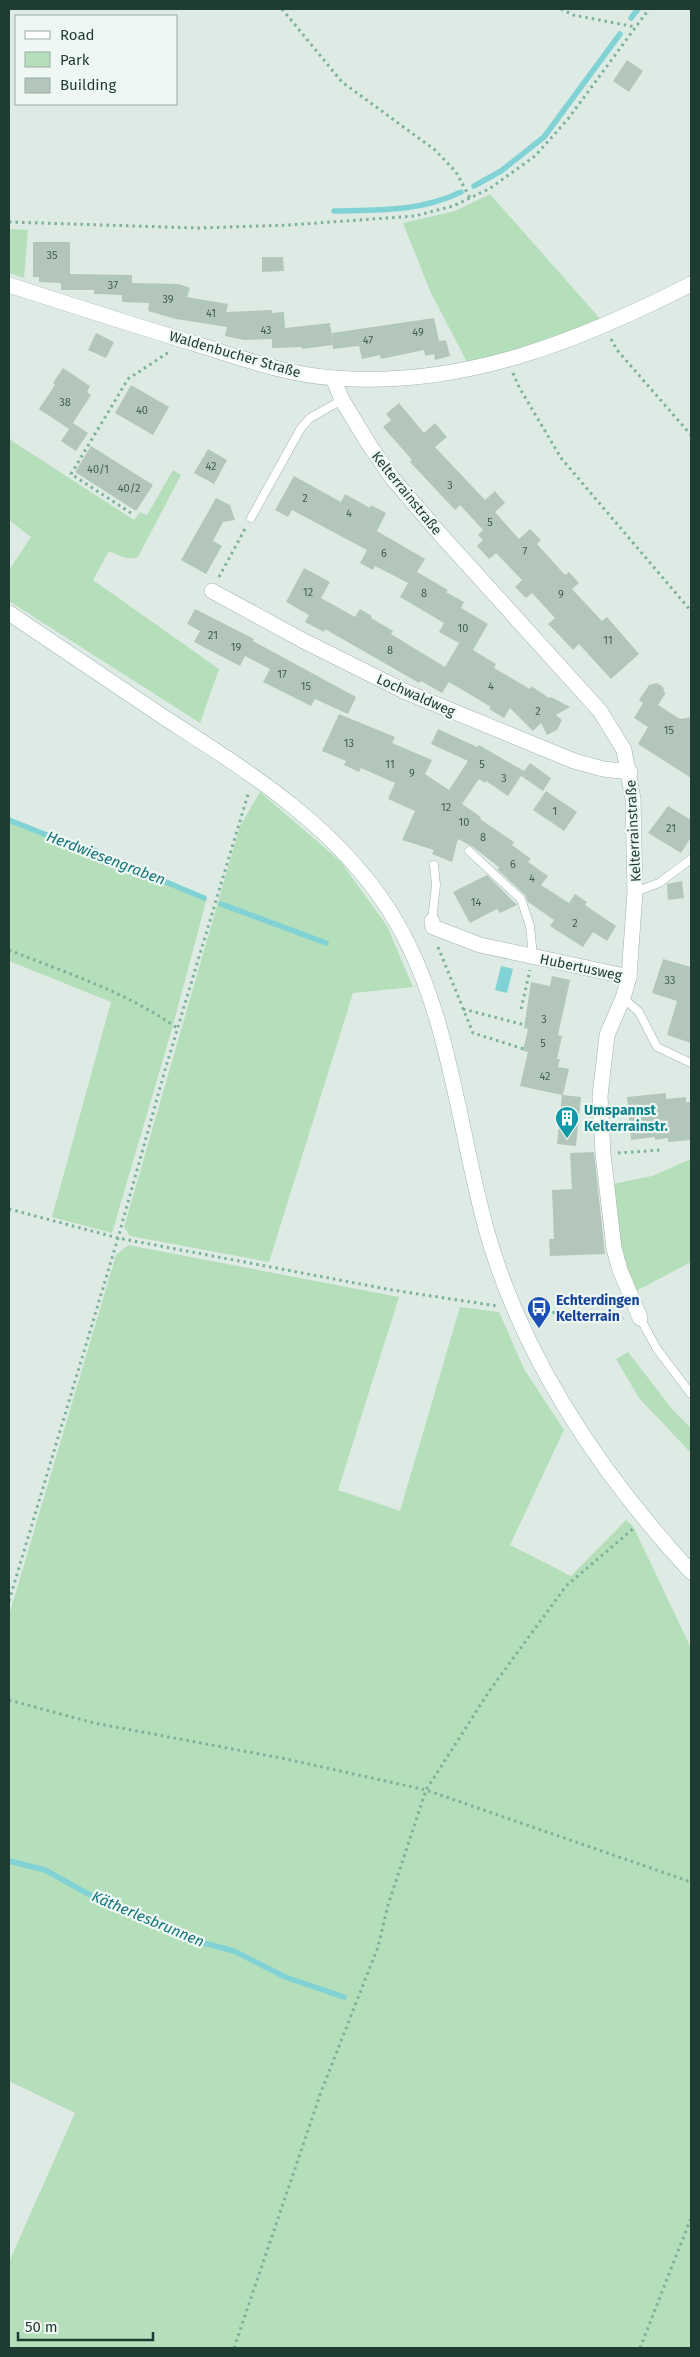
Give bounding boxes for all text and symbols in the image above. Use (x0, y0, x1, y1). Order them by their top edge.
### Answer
legend (15, 15, 178, 105)
text: Road (60, 26, 95, 44)
text: Park (60, 51, 90, 69)
text: Building (60, 76, 116, 94)
house number: 35 (47, 249, 58, 262)
house number: 37 (108, 279, 118, 292)
house number: 39 (162, 293, 174, 306)
house number: 41 (206, 307, 216, 320)
house number: 43 (260, 324, 272, 337)
house number: 49 (412, 326, 424, 339)
street label: Waldenbucher Straße (167, 328, 303, 381)
house number: 47 (363, 334, 373, 347)
house number: 38 (59, 396, 71, 409)
house number: 40 (136, 404, 148, 417)
street label: Kelterrainstraße (368, 448, 445, 538)
house number: 42 (205, 460, 217, 473)
house number: 40/1 (87, 463, 109, 476)
house number: 3 (447, 479, 453, 492)
house number: 40/2 (118, 482, 140, 495)
house number: 2 (302, 492, 308, 505)
house number: 4 (346, 507, 352, 520)
house number: 5 (487, 516, 493, 529)
house number: 7 (523, 545, 528, 558)
house number: 6 (381, 547, 387, 560)
house number: 12 (303, 586, 313, 599)
house number: 8 (421, 587, 427, 600)
house number: 9 (558, 588, 564, 601)
house number: 10 (458, 622, 468, 635)
house number: 21 (208, 629, 218, 642)
house number: 11 (603, 634, 613, 647)
house number: 19 (231, 641, 241, 654)
house number: 8 (387, 644, 393, 657)
house number: 17 (277, 668, 287, 681)
street label: Lochwaldweg (374, 671, 458, 721)
house number: 15 (301, 680, 312, 693)
house number: 4 (488, 680, 494, 693)
house number: 2 (535, 705, 541, 718)
house number: 15 (664, 724, 675, 737)
house number: 13 (344, 737, 354, 750)
house number: 11 (385, 758, 395, 771)
house number: 5 (479, 758, 485, 771)
house number: 9 (409, 767, 415, 780)
house number: 3 (501, 772, 507, 785)
street label: Kelterrainstraße (622, 779, 645, 883)
house number: 12 (441, 801, 451, 814)
house number: 1 (553, 805, 557, 818)
house number: 10 (459, 816, 469, 829)
house number: 21 (666, 822, 676, 835)
water label: Herdwiesengraben (44, 827, 168, 889)
house number: 8 (480, 831, 486, 844)
house number: 6 (510, 858, 516, 871)
house number: 4 (529, 872, 535, 885)
house number: 14 (471, 896, 481, 909)
house number: 2 (572, 917, 578, 930)
street label: Hubertusweg (538, 950, 624, 985)
house number: 33 (665, 974, 675, 987)
house number: 3 (541, 1013, 547, 1026)
house number: 5 (540, 1037, 546, 1050)
house number: 42 (539, 1070, 551, 1083)
place label: Umspannst Kelterrainstr. (584, 1102, 668, 1135)
building icon: Umspannst Kelterrainstr. (554, 1105, 580, 1139)
place label: Echterdingen Kelterrain (556, 1292, 640, 1325)
bus stop icon: Echterdingen Kelterrain (526, 1295, 552, 1329)
water label: Kätherlesbrunnen (89, 1887, 207, 1951)
scale bar (18, 2310, 152, 2342)
text: 50 m (25, 2318, 58, 2336)

